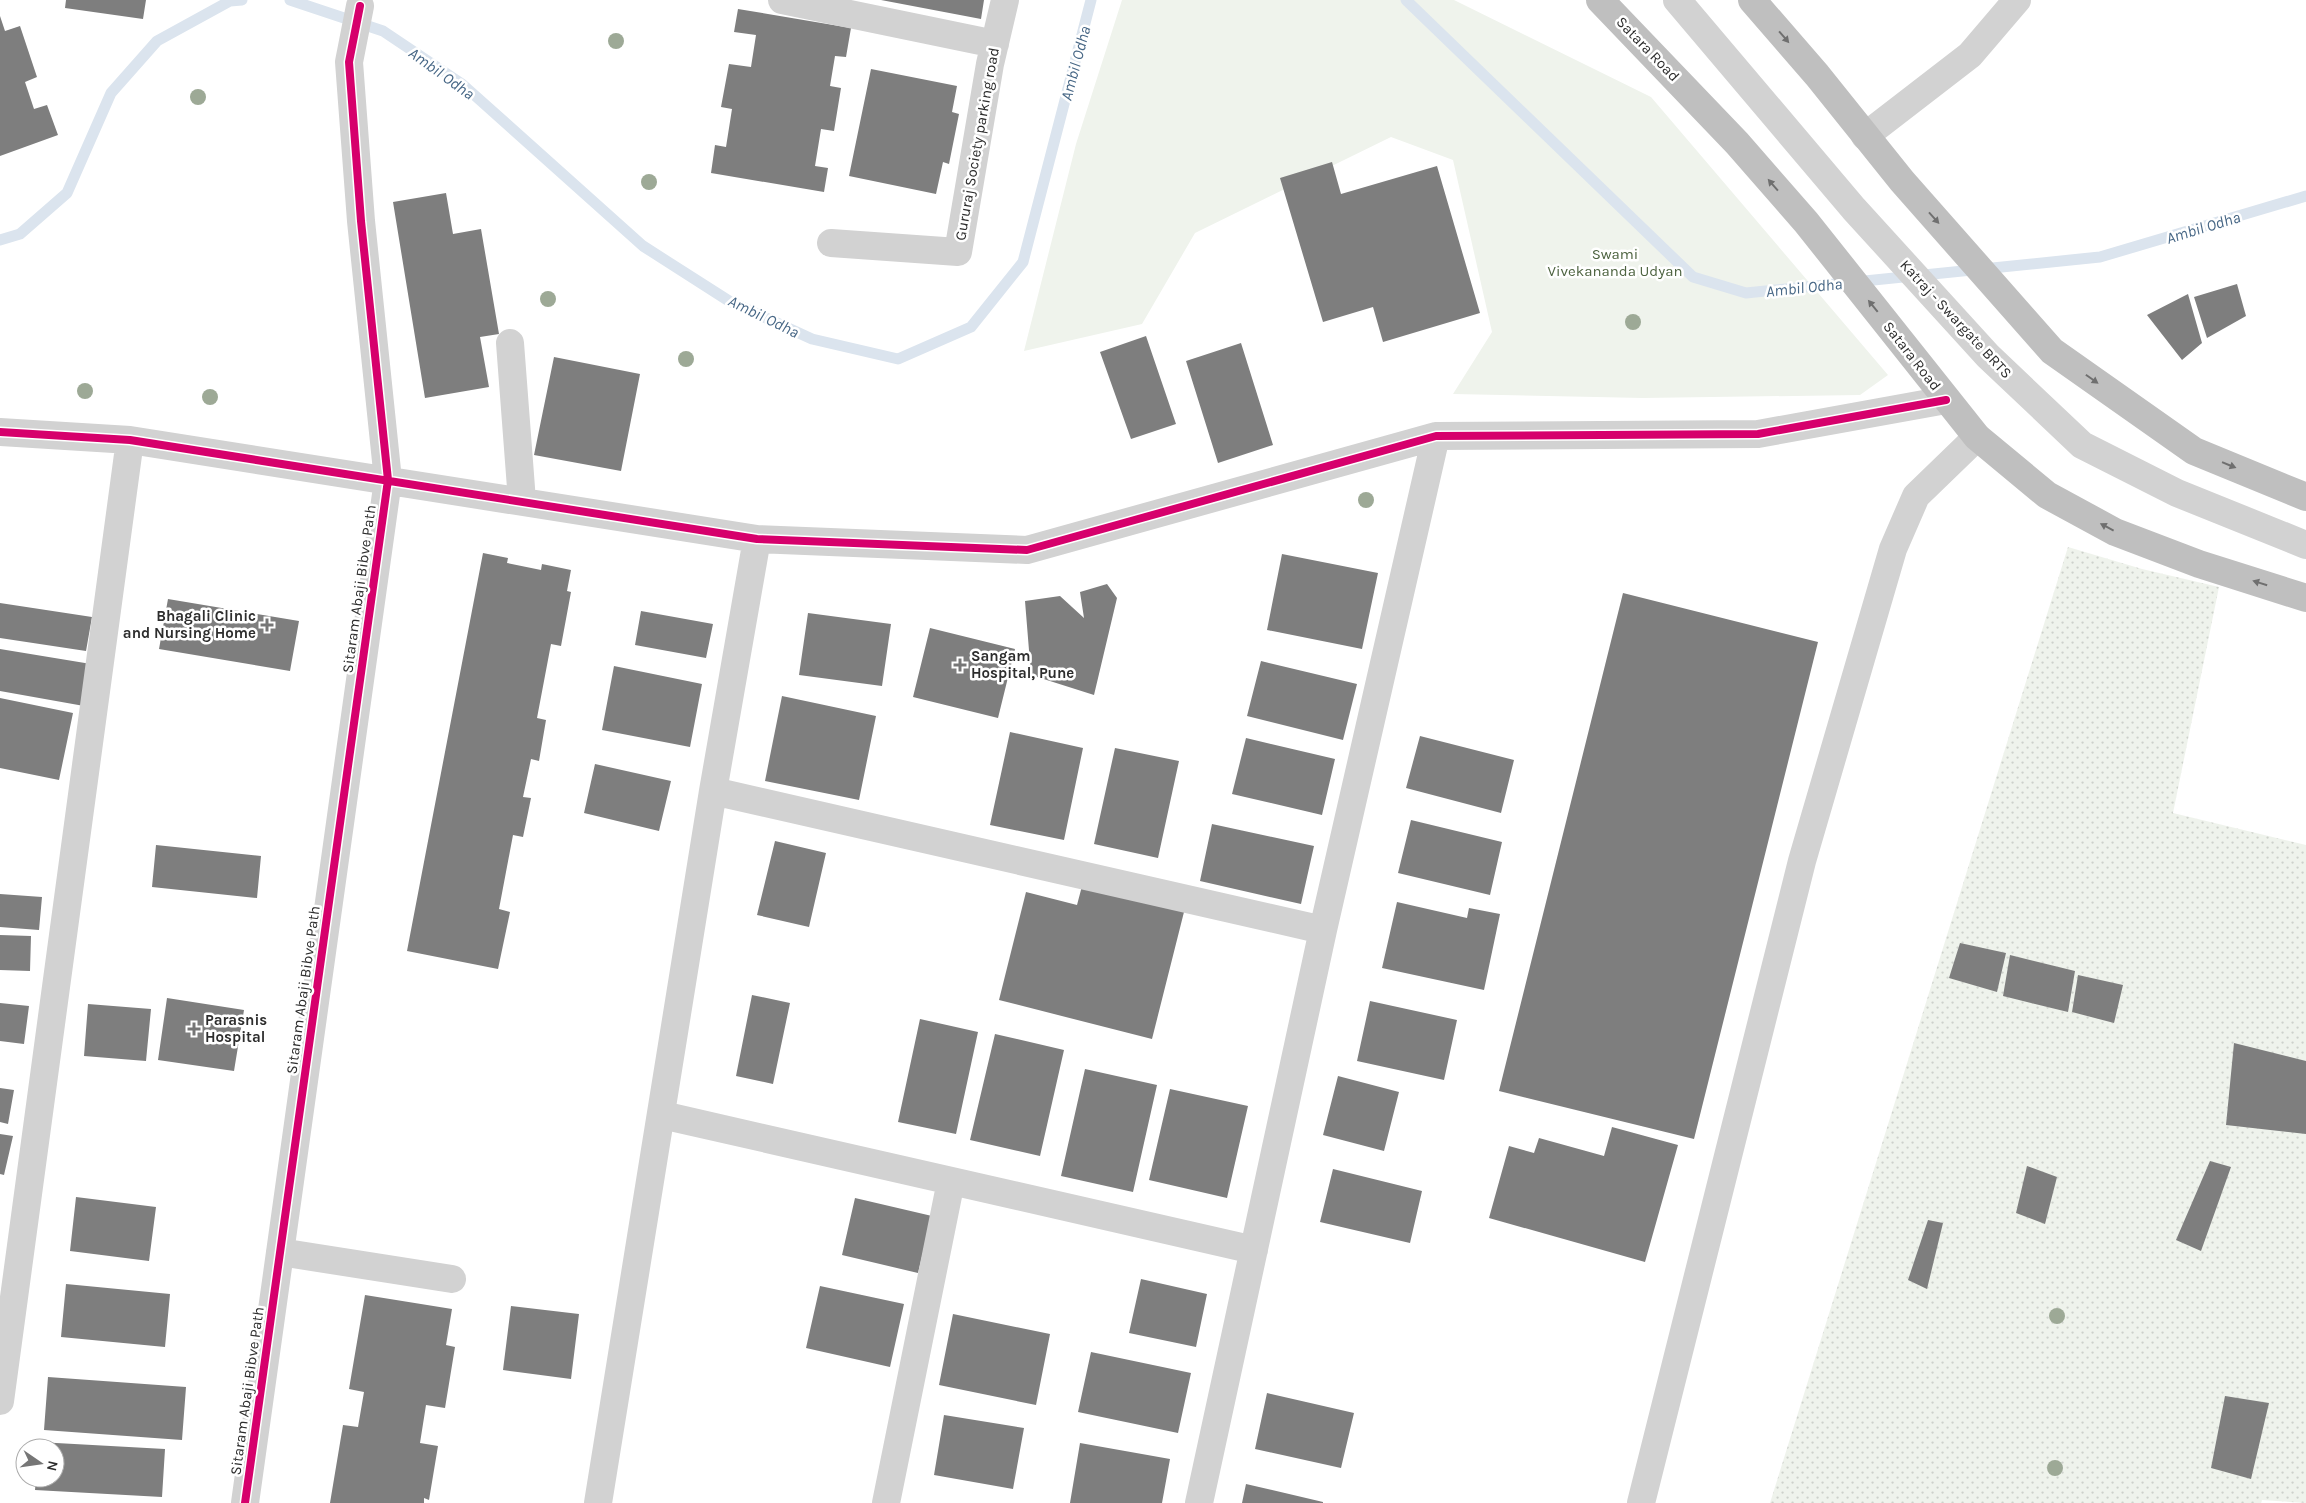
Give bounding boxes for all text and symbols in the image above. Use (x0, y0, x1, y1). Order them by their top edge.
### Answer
street label: Satara Road (1613, 13, 1683, 85)
water label: Ambil Odha (1056, 24, 1095, 103)
one-way arrow (1778, 30, 1790, 42)
water label: Ambil Odha (405, 43, 478, 104)
street label: Gururaj Society parking road (951, 46, 1003, 242)
one-way arrow (1768, 179, 1779, 192)
water label: Ambil Odha (2164, 207, 2243, 248)
one-way arrow (1928, 211, 1940, 223)
park label: Swami Vivekananda Udyan (1548, 245, 1682, 280)
street label: Katraj - Swargate BRTS (1896, 256, 2016, 382)
water label: Ambil Odha (1765, 274, 1843, 301)
water label: Ambil Odha (725, 291, 802, 342)
one-way arrow (1867, 300, 1878, 313)
street label: Satara Road (1879, 318, 1945, 394)
one-way arrow (2085, 374, 2099, 384)
one-way arrow (2221, 461, 2236, 469)
street label: Sitaram Abaji Bibve Path (338, 504, 380, 674)
one-way arrow (2100, 523, 2114, 532)
one-way arrow (2252, 578, 2267, 586)
place label: Bhagali Clinic and Nursing Home (123, 607, 256, 642)
marker: Bhagali Clinic and Nursing Home (260, 618, 274, 632)
place label: Sangam Hospital, Pune (971, 647, 1074, 682)
marker: Sangam Hospital, Pune (953, 658, 967, 672)
street label: Sitaram Abaji Bibve Path (282, 905, 324, 1075)
place label: Parasnis Hospital (205, 1011, 267, 1046)
marker: Parasnis Hospital (187, 1022, 201, 1036)
street label: Sitaram Abaji Bibve Path (226, 1306, 268, 1476)
north arrow (15, 1438, 65, 1488)
text: N (43, 1459, 62, 1473)

